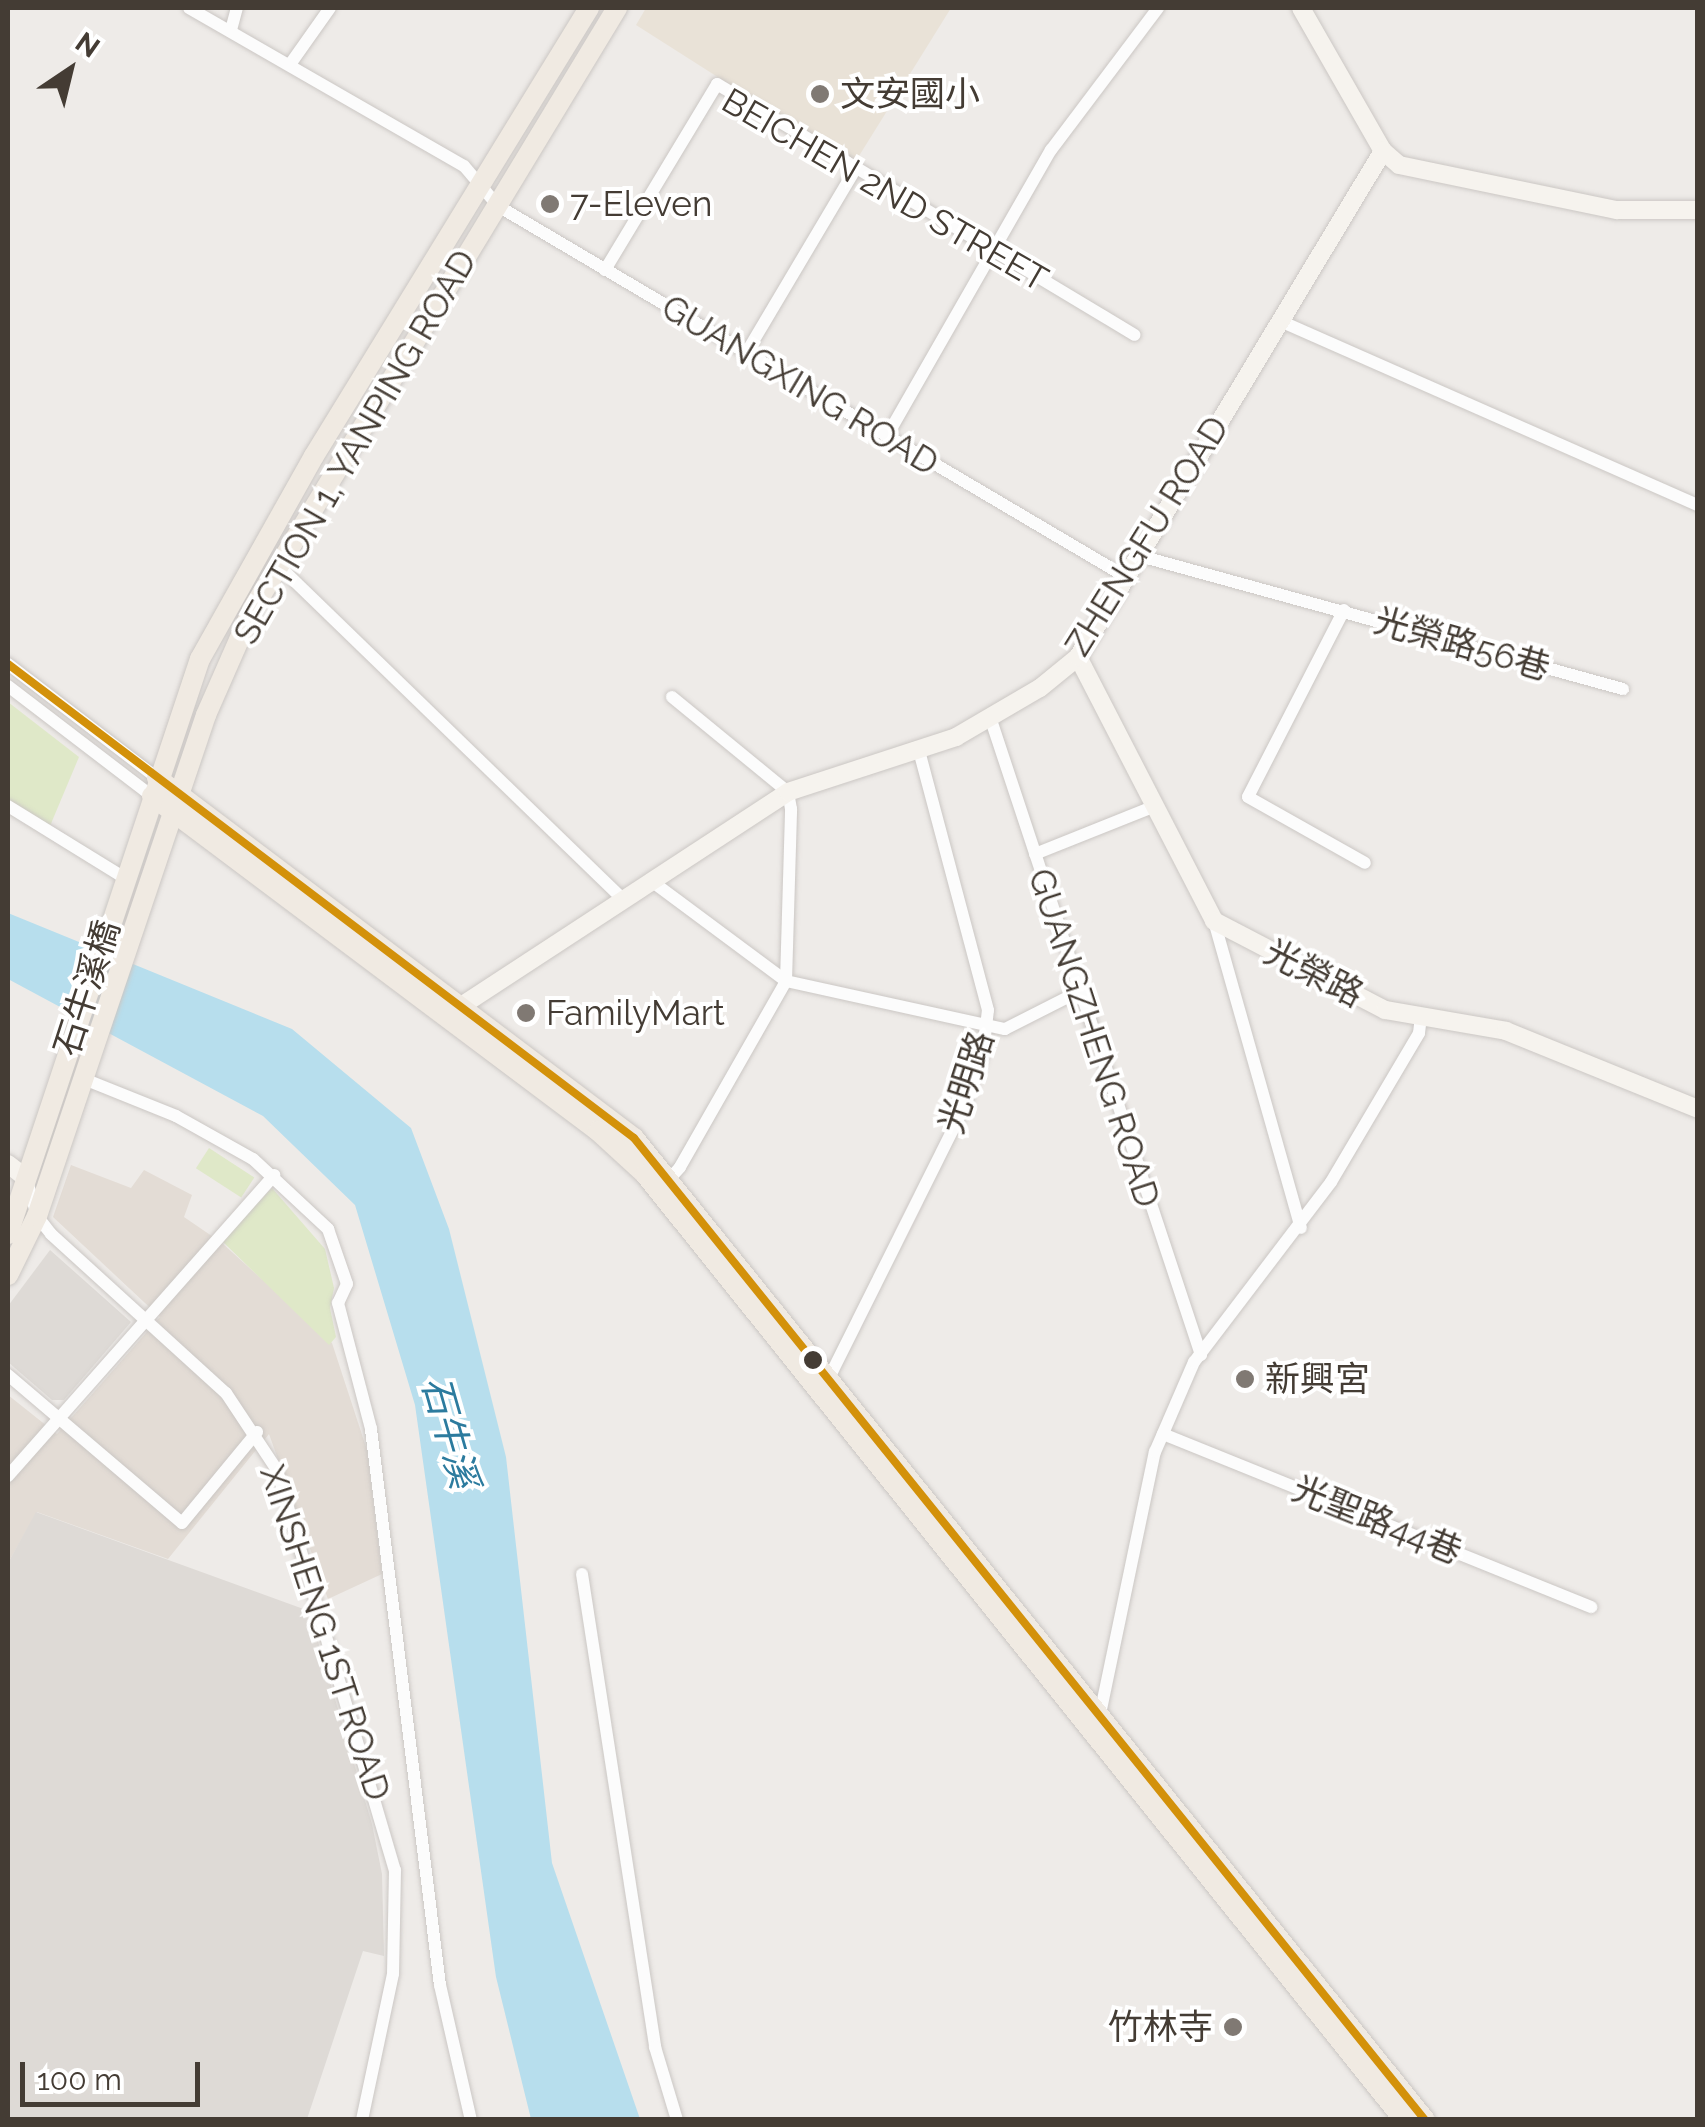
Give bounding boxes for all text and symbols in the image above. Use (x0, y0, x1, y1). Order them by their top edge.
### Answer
north arrow (20, 20, 120, 120)
text: N (69, 25, 106, 65)
place label: 文安國小 (840, 73, 980, 115)
street label: BEICHEN 2ND STREET (715, 80, 1055, 300)
marker: 文安國小 (809, 83, 831, 105)
place label: 7-Eleven (570, 183, 712, 225)
marker: 7-Eleven (539, 193, 561, 215)
street label: SECTION 1, YANPING ROAD (225, 242, 485, 652)
street label: GUANGXING ROAD (654, 286, 946, 484)
street label: ZHENGFU ROAD (1057, 409, 1237, 663)
street label: 光榮路56巷 (1370, 599, 1554, 689)
street label: GUANGZHENG ROAD (1019, 864, 1169, 1212)
street label: 石牛溪橋 (45, 915, 129, 1061)
street label: 光榮路 (1258, 930, 1370, 1016)
place label: FamilyMart (546, 992, 725, 1034)
marker: FamilyMart (515, 1002, 537, 1024)
street label: 光明路 (930, 1026, 1002, 1138)
unlabelled marker (803, 1350, 823, 1370)
place label: 新興宮 (1265, 1358, 1370, 1400)
marker: 新興宮 (1234, 1368, 1256, 1390)
water label: 石牛溪 (412, 1371, 488, 1493)
street label: XINSHENG 1ST ROAD (251, 1460, 399, 1806)
street label: 光聖路44巷 (1287, 1467, 1467, 1573)
place label: 竹林寺 (1108, 2006, 1213, 2048)
marker: 竹林寺 (1222, 2016, 1244, 2038)
scale bar (25, 2042, 205, 2104)
text: 100 m (37, 2062, 122, 2097)

